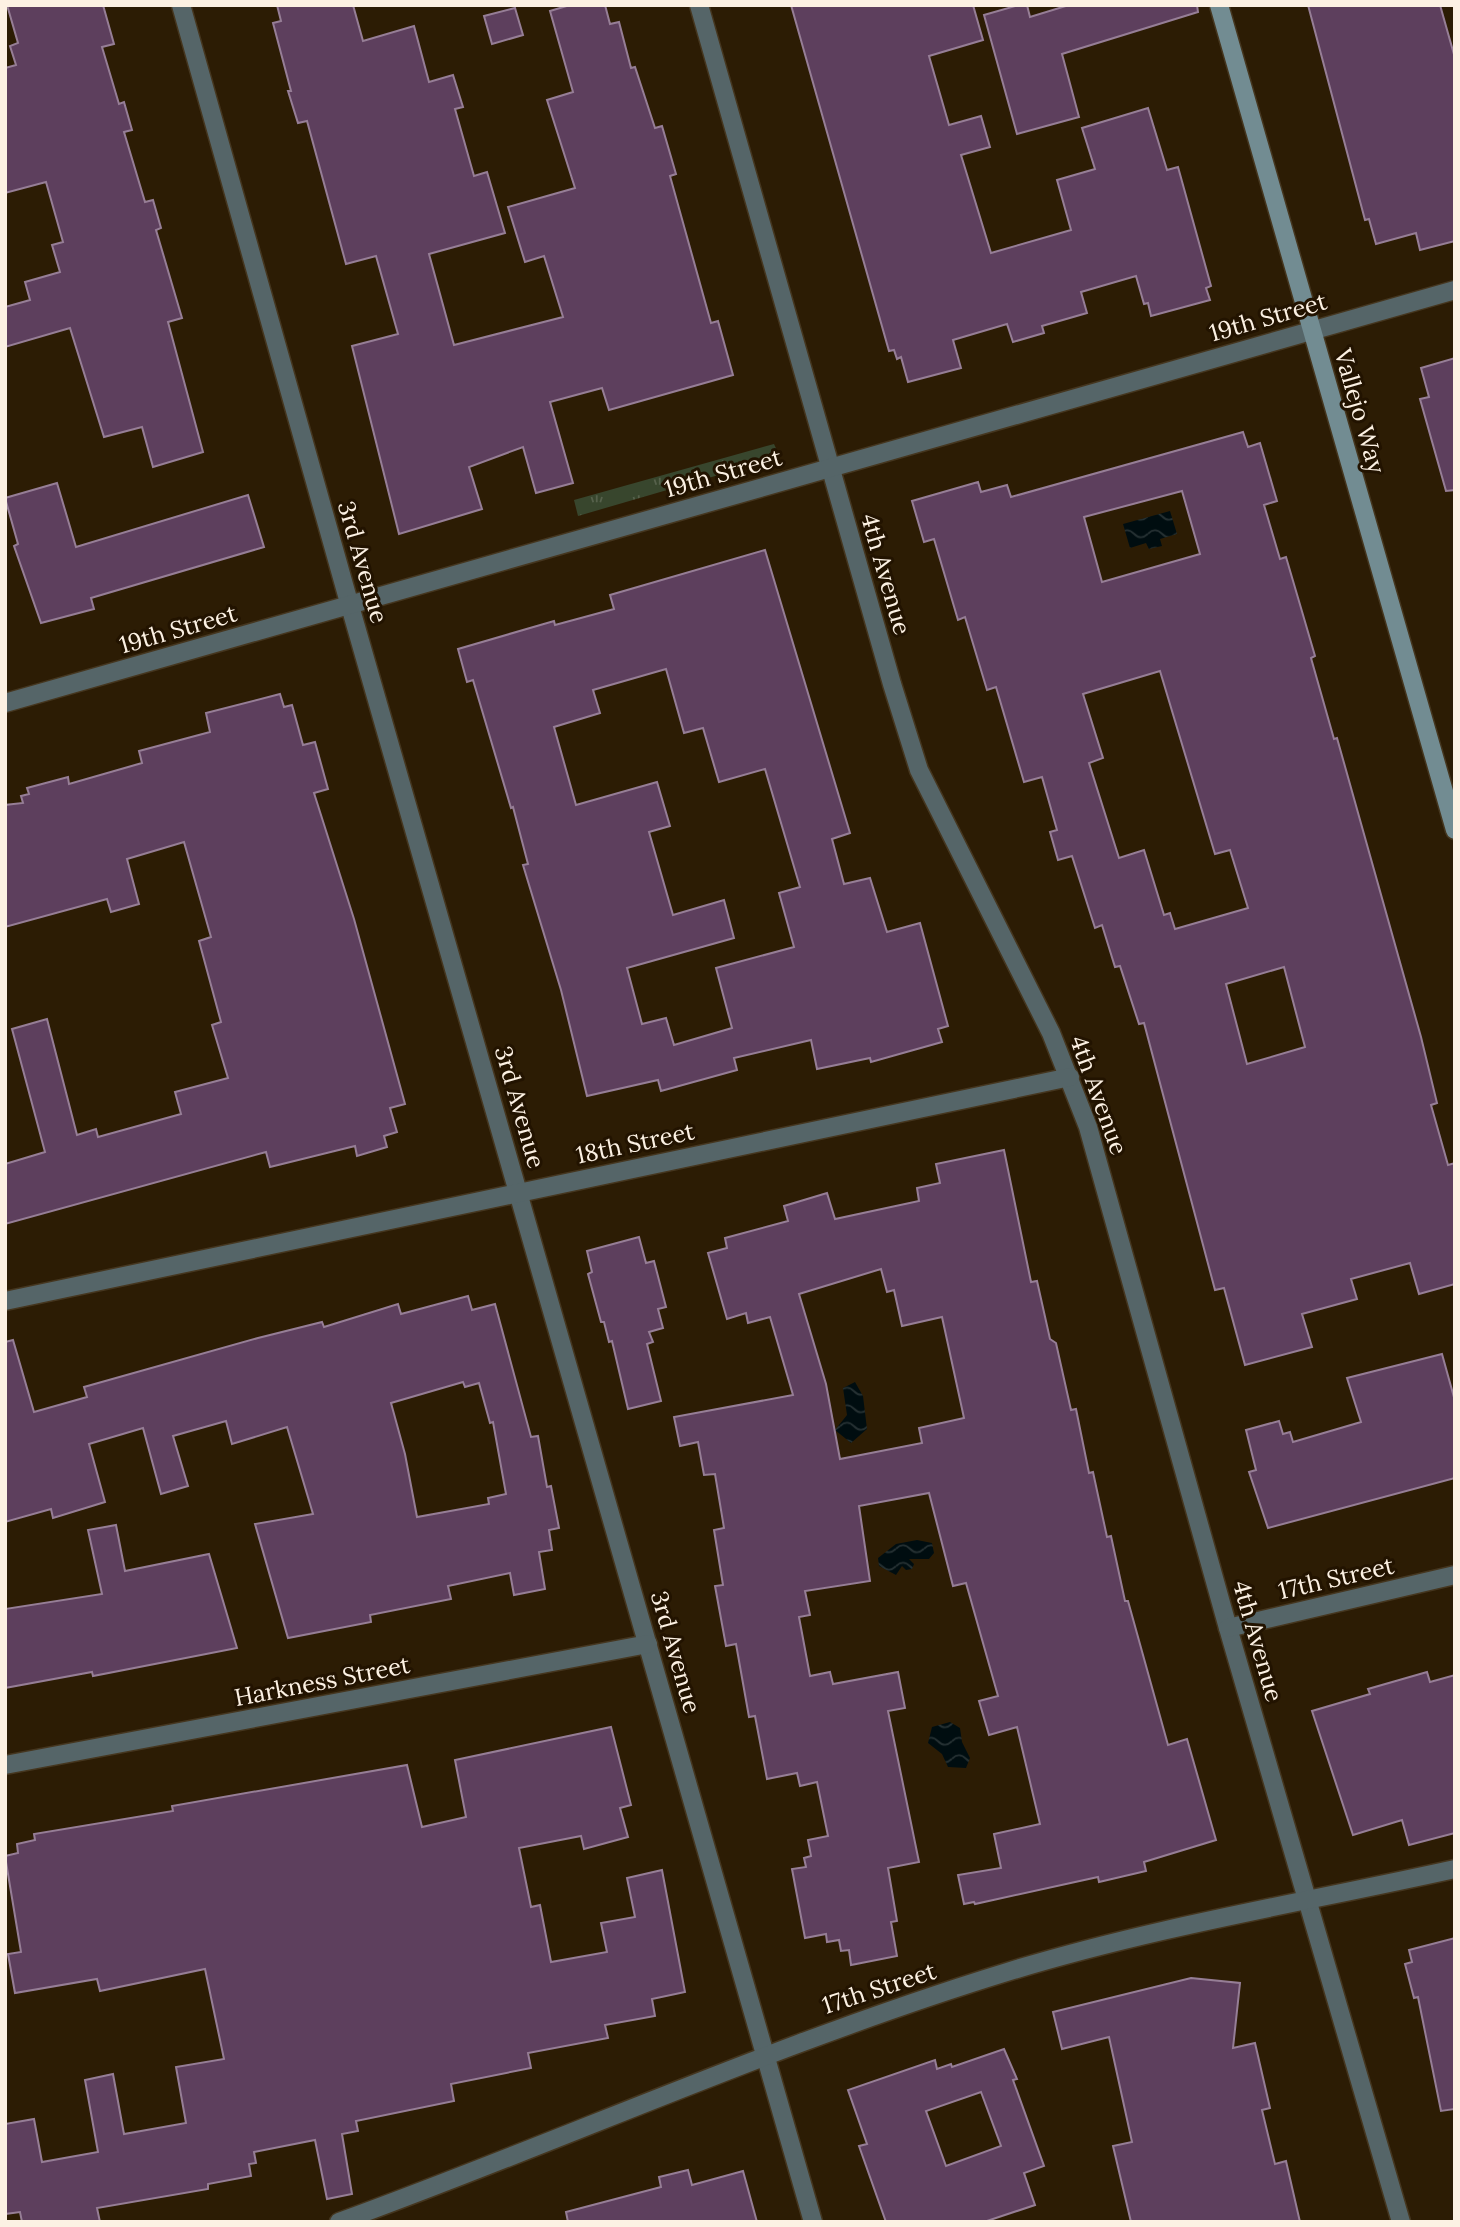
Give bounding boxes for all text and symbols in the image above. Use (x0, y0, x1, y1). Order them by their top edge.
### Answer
street label: 19th Street (1206, 285, 1331, 349)
street label: Vallejo Way (1327, 344, 1393, 477)
street label: 19th Street (661, 441, 786, 505)
street label: 3rd Avenue (331, 497, 395, 627)
street label: 4th Avenue (854, 510, 918, 638)
street label: 19th Street (116, 597, 241, 661)
street label: 4th Avenue (1063, 1031, 1135, 1159)
street label: 3rd Avenue (488, 1042, 552, 1172)
street label: 18th Street (573, 1115, 698, 1171)
street label: 17th Street (1275, 1549, 1398, 1606)
street label: 4th Avenue (1226, 1577, 1290, 1705)
street label: 3rd Avenue (644, 1587, 708, 1717)
street label: Harkness Street (232, 1649, 413, 1713)
street label: 17th Street (818, 1955, 940, 2021)

